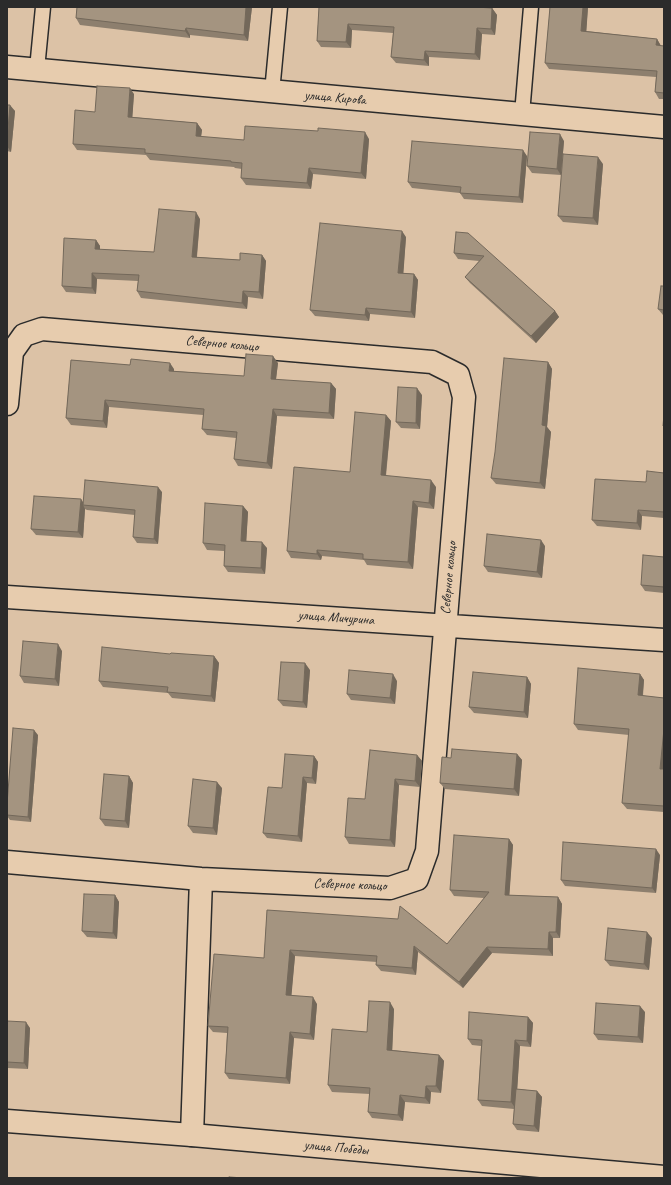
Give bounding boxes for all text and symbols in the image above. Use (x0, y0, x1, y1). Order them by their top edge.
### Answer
street label: улица Кирова (304, 87, 366, 109)
street label: Северное кольцо (185, 332, 259, 356)
street label: Северное кольцо (437, 541, 461, 615)
street label: улица Мичурина (297, 607, 375, 629)
street label: Северное кольцо (313, 875, 387, 895)
street label: улица Победы (303, 1137, 369, 1159)

